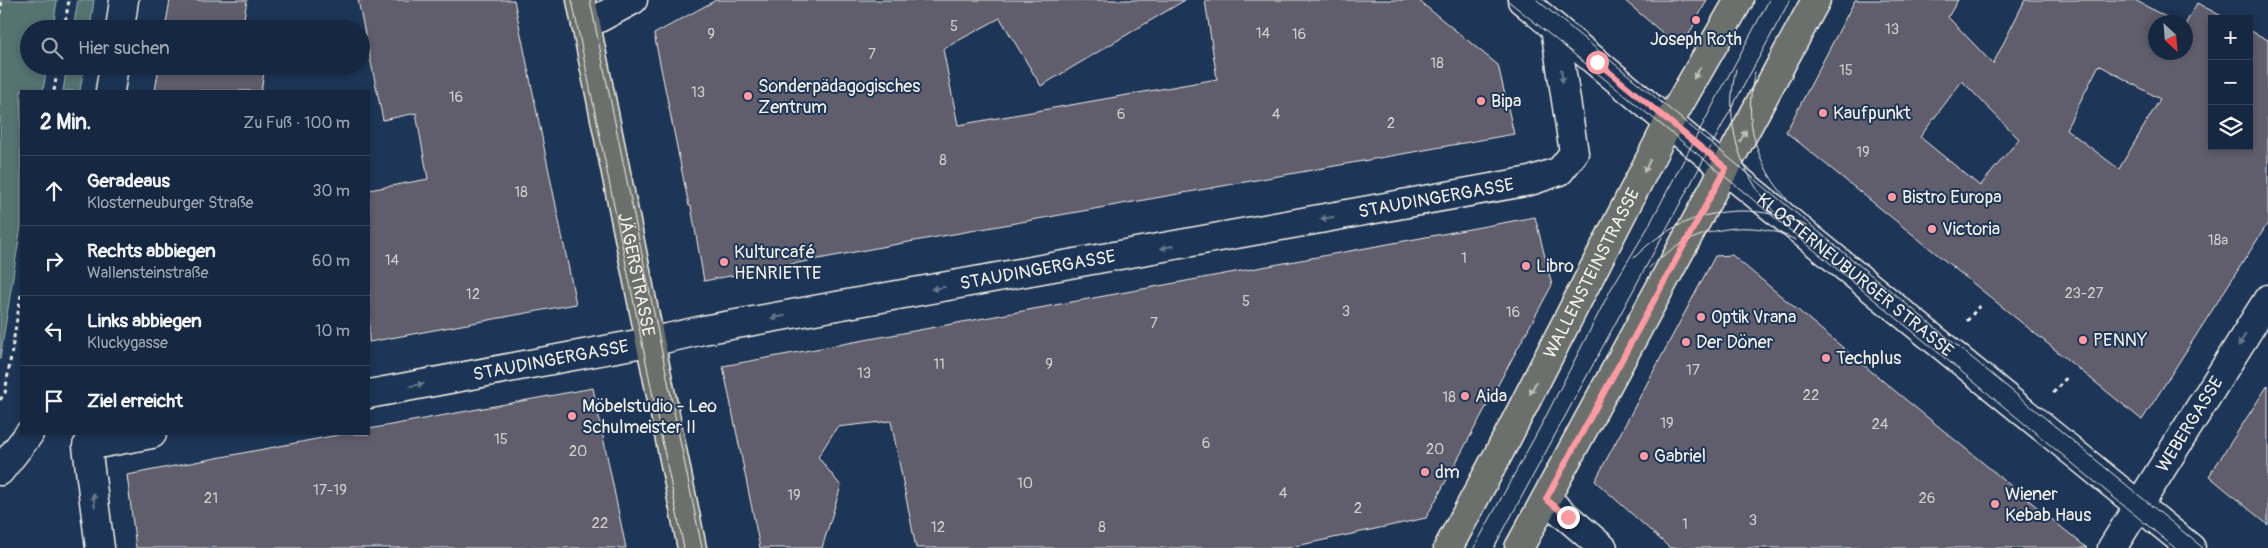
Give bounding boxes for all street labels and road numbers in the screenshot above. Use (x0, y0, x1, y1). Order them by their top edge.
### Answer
street label: STAUDINGERGASSE (1356, 173, 1516, 223)
street label: WALLENSTEINSTRASSE (1538, 184, 1645, 362)
street label: KLOSTERNEUBURGER STRASSE (1752, 188, 1958, 362)
street label: JÄGERSTRASSE (613, 211, 660, 338)
street label: STAUDINGERGASSE (958, 244, 1117, 295)
street label: STAUDINGERGASSE (471, 334, 631, 386)
street label: WEBERGASSE (2151, 372, 2228, 476)

